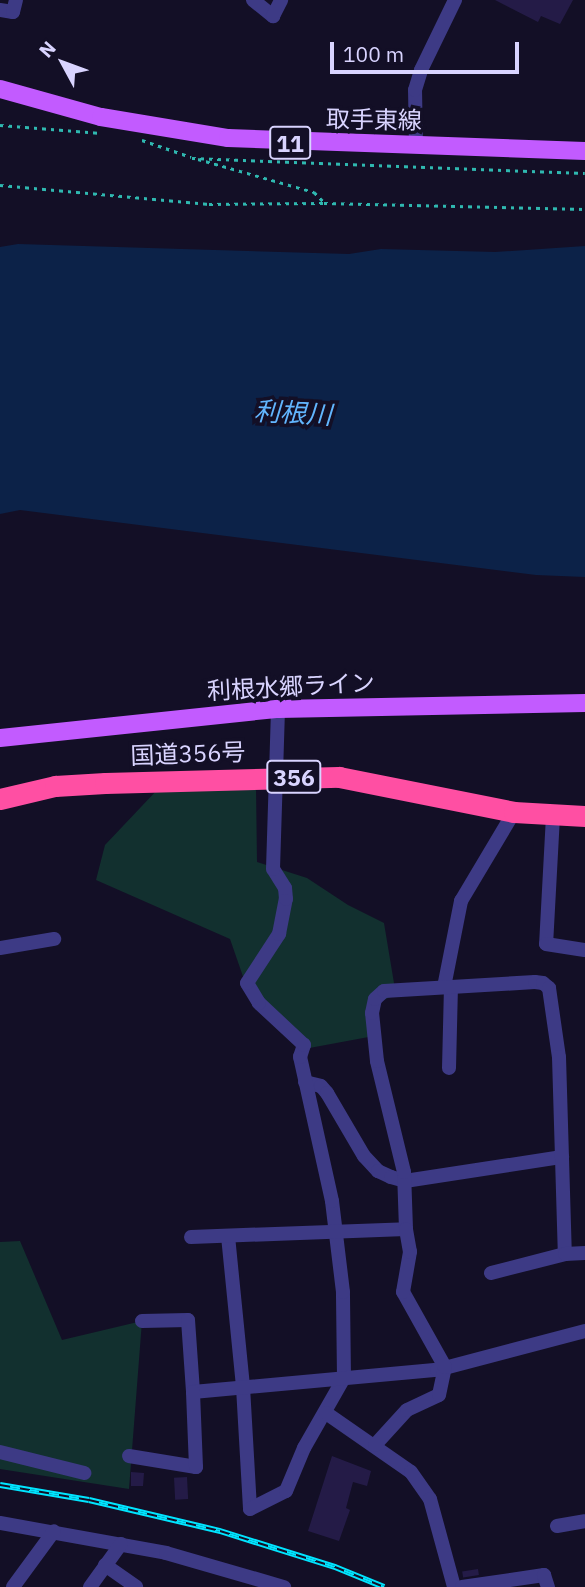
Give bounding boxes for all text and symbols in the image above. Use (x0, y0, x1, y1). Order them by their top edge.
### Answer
north arrow (28, 28, 98, 98)
scale bar (333, 28, 522, 72)
text: N (34, 36, 61, 62)
text: 100 m (343, 40, 404, 68)
street label: 取手東線 (326, 105, 422, 135)
road number: 11 (269, 124, 311, 162)
water label: 利根川 (253, 395, 333, 431)
street label: 利根水郷ライン (206, 668, 376, 706)
street label: 国道356号 (130, 738, 246, 770)
road number: 356 (266, 758, 322, 796)

